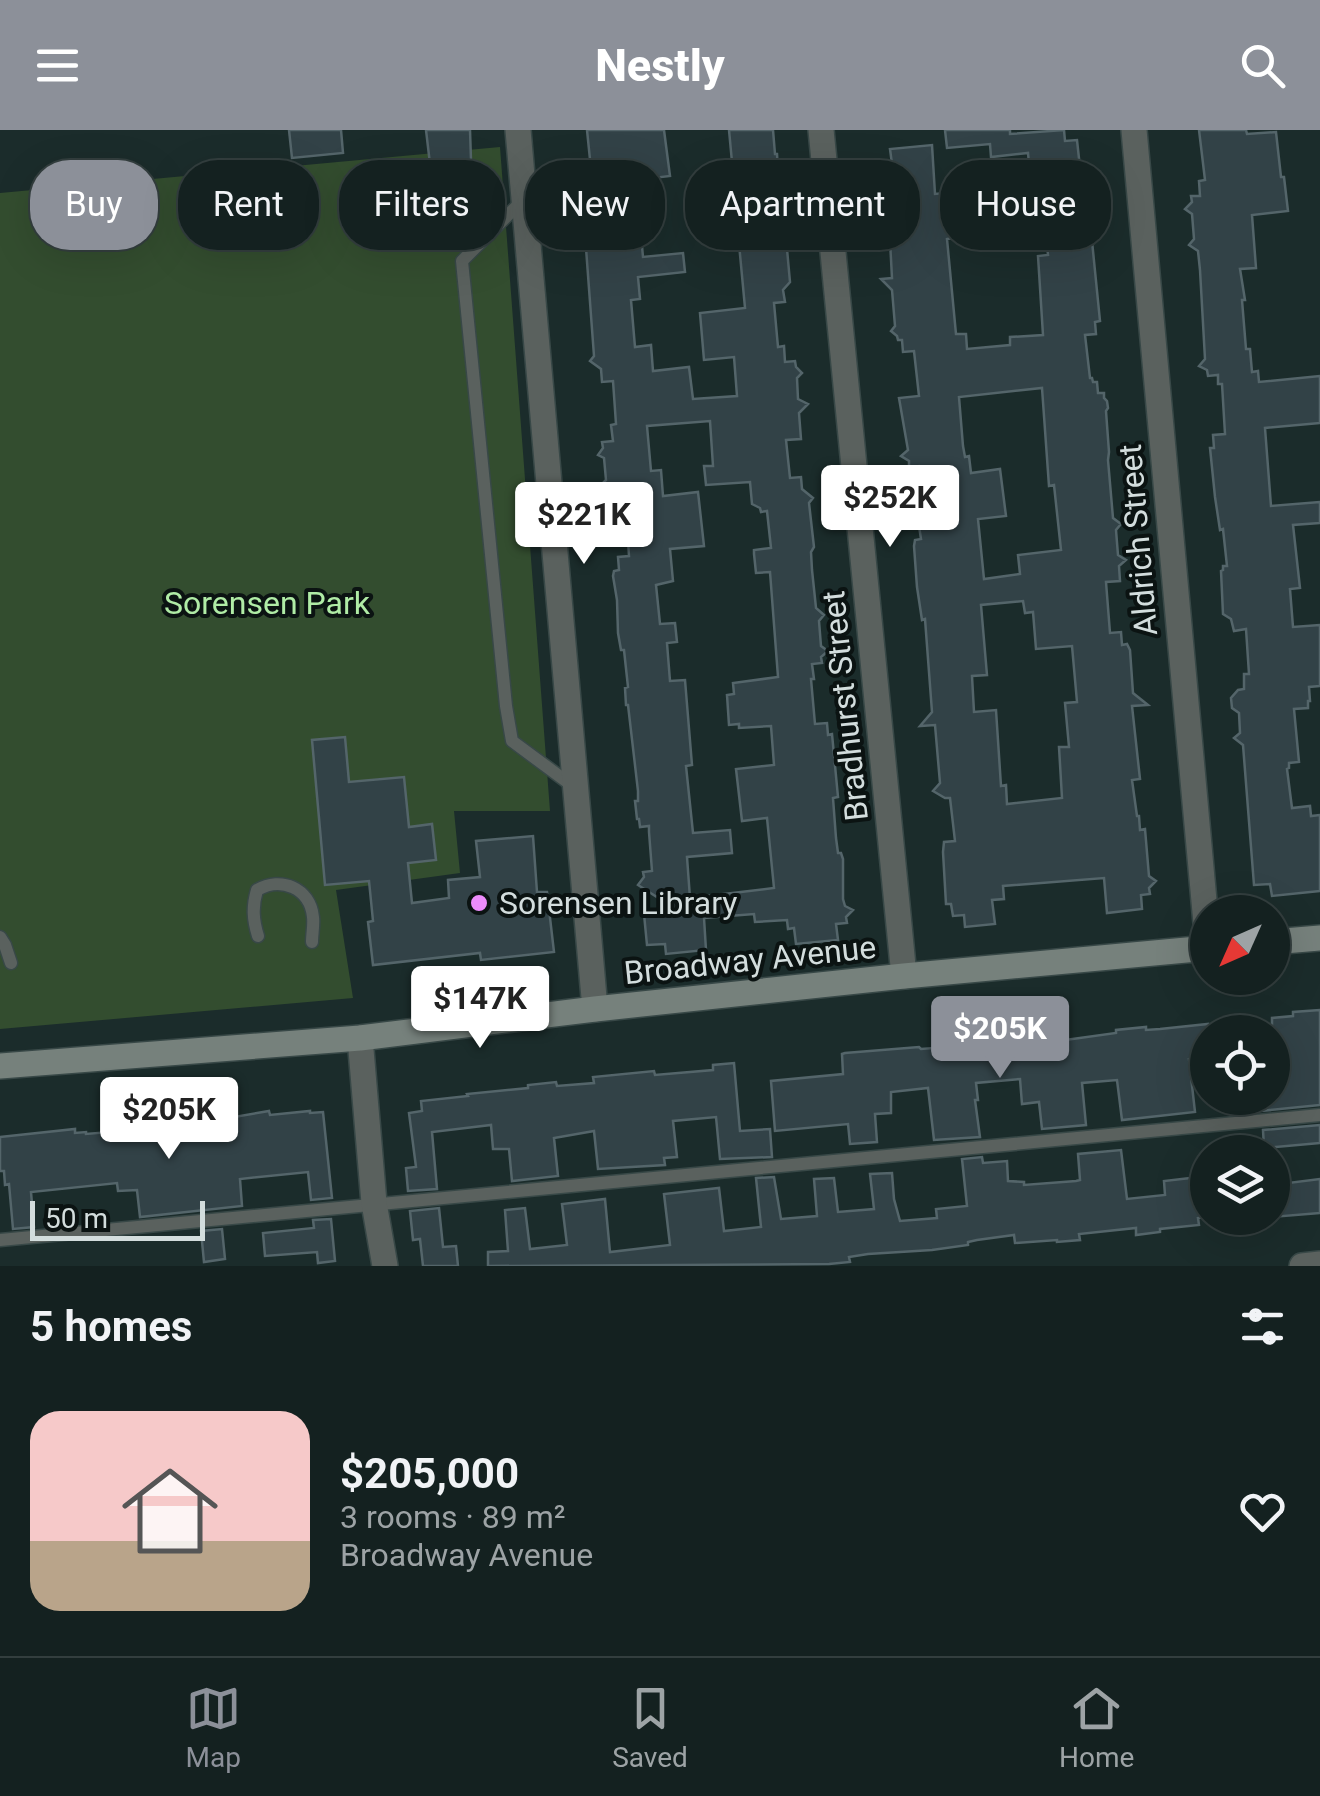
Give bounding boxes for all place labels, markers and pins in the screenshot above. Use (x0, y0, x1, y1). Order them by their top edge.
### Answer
pin: $252K (820, 465, 960, 550)
pin: $221K (514, 482, 654, 567)
place label: Sorensen Library (499, 884, 737, 922)
marker: Sorensen Library (468, 892, 490, 914)
pin: $147K (410, 966, 550, 1051)
pin: $205K (930, 996, 1070, 1081)
pin: $205K (99, 1077, 239, 1162)

